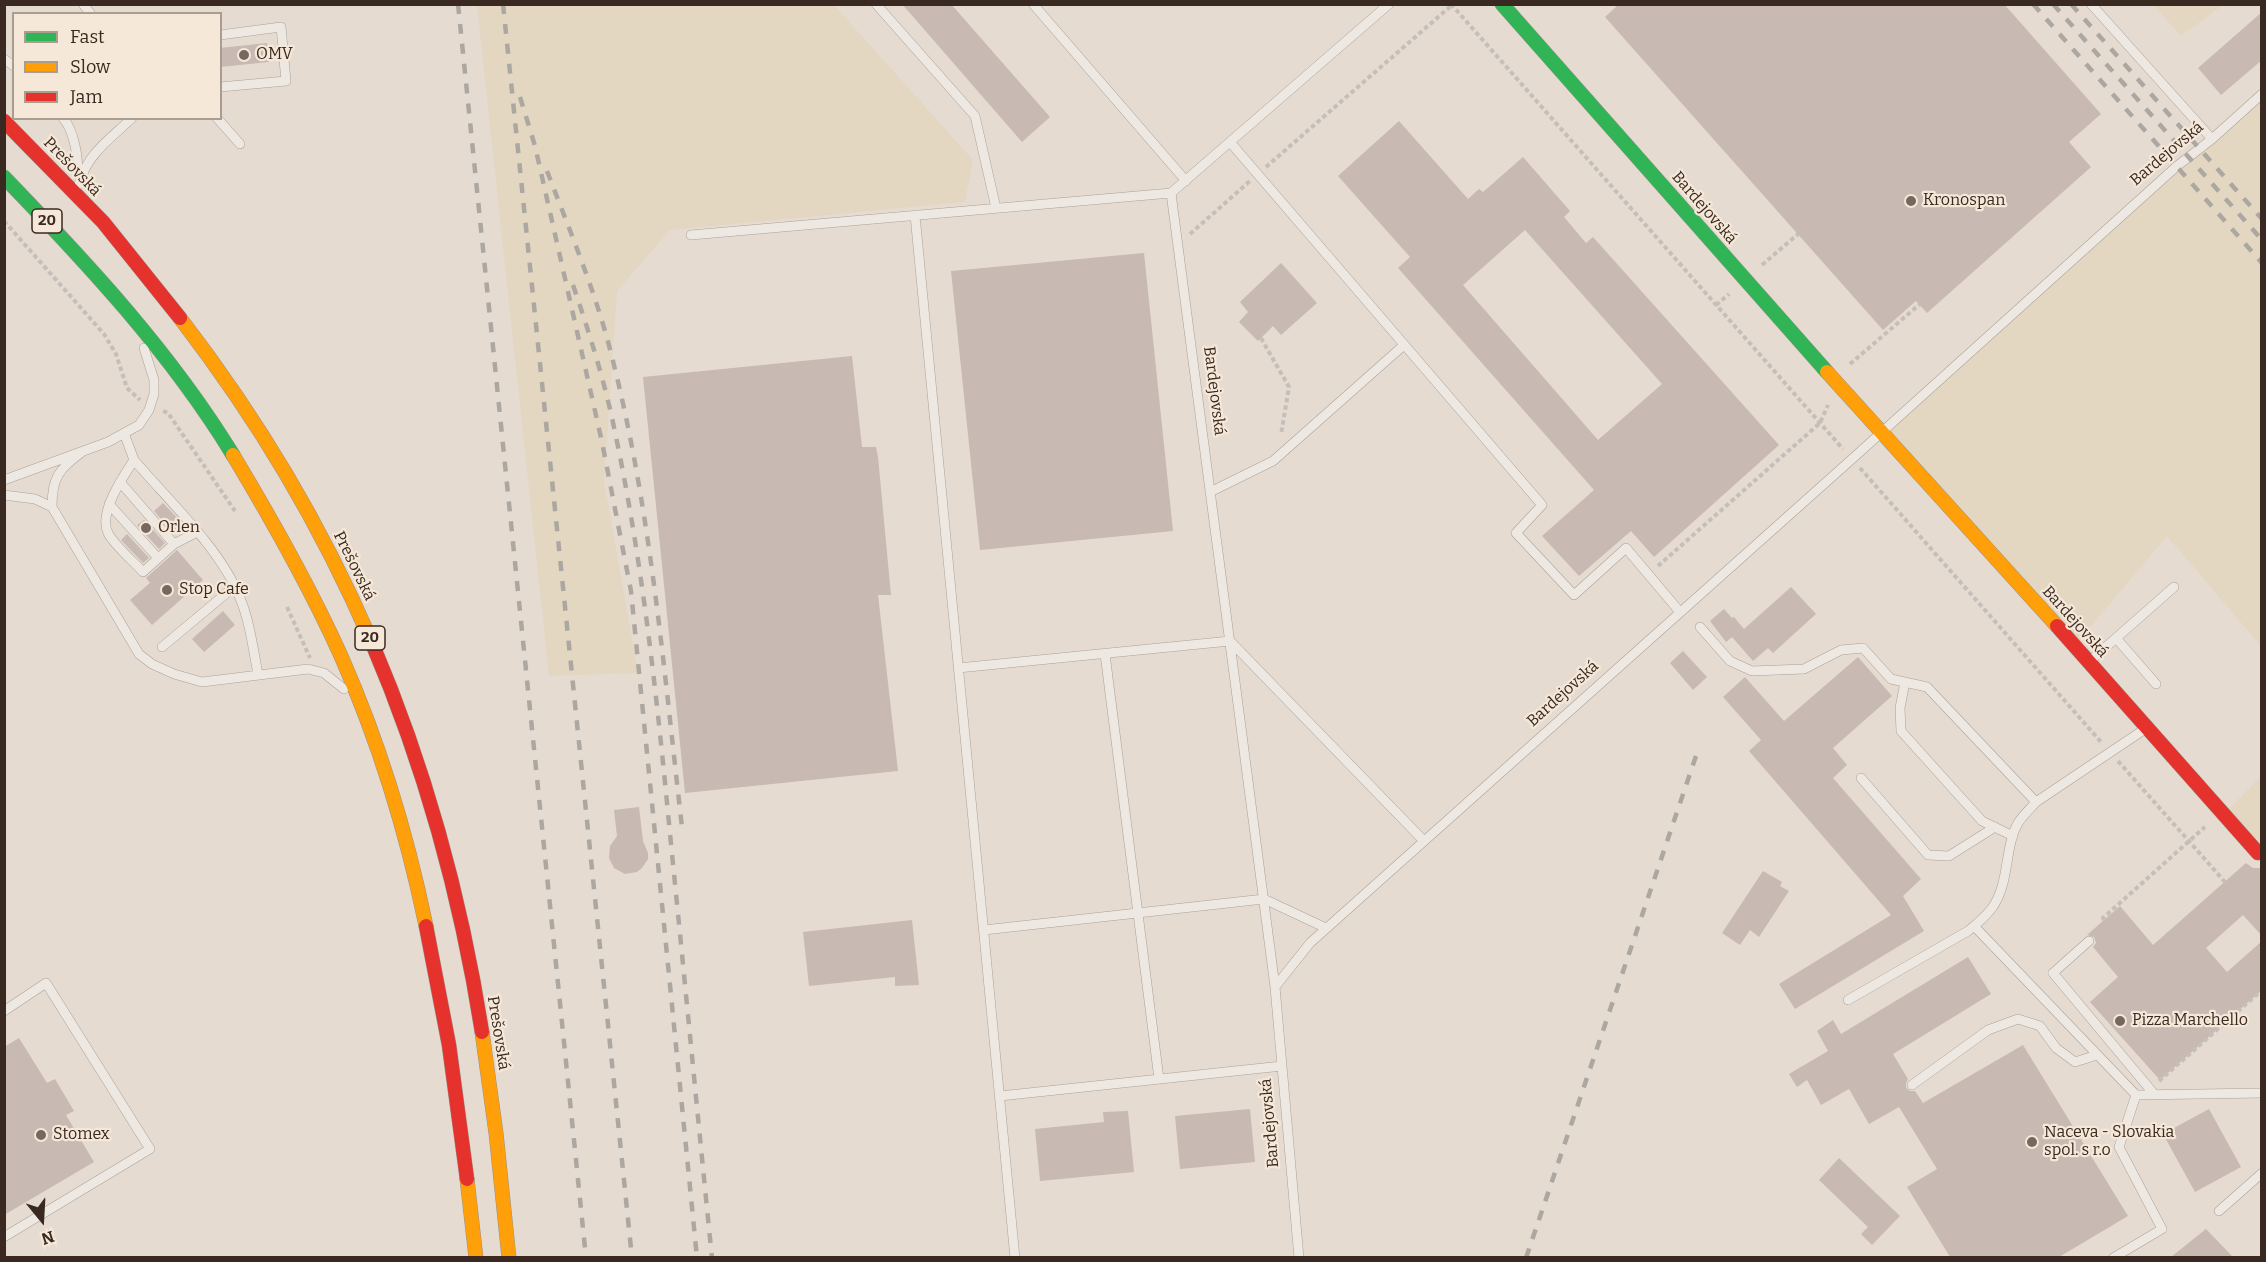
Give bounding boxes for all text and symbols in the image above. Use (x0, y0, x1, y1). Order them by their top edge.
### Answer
legend (12, 12, 222, 120)
text: Fast (70, 26, 105, 48)
place label: OMV (256, 45, 293, 65)
marker: OMV (237, 48, 251, 62)
text: Slow (70, 56, 110, 78)
text: Jam (70, 86, 103, 108)
street label: Bardejovská (2126, 118, 2208, 190)
street label: Prešovská (39, 133, 105, 201)
street label: Bardejovská (1667, 168, 1741, 248)
place label: Kronospan (1923, 191, 2005, 211)
marker: Kronospan (1904, 194, 1918, 208)
road number: 20 (32, 209, 62, 233)
street label: Bardejovská (1199, 345, 1229, 437)
place label: Orlen (158, 518, 200, 538)
marker: Orlen (139, 521, 153, 535)
street label: Prešovská (329, 528, 379, 604)
place label: Stop Cafe (179, 580, 249, 600)
street label: Bardejovská (2038, 582, 2112, 662)
marker: Stop Cafe (160, 583, 174, 597)
road number: 20 (355, 626, 385, 650)
street label: Bardejovská (1523, 657, 1603, 731)
street label: Prešovská (483, 995, 513, 1071)
place label: Pizza Marchello (2132, 1011, 2248, 1031)
marker: Pizza Marchello (2113, 1014, 2127, 1028)
street label: Bardejovská (1257, 1077, 1283, 1169)
place label: Naceva - Slovakia spol. s r.o (2044, 1123, 2174, 1161)
place label: Stomex (53, 1125, 110, 1145)
marker: Stomex (34, 1128, 48, 1142)
marker: Naceva - Slovakia spol. s r.o (2025, 1135, 2039, 1149)
north arrow (12, 1190, 72, 1250)
text: N (39, 1227, 57, 1249)

